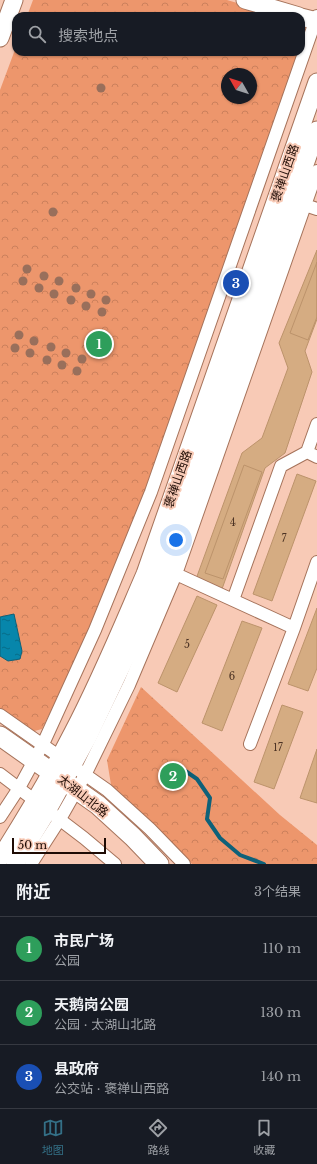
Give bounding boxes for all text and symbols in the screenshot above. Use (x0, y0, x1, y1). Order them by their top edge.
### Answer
search box (12, 12, 305, 56)
icon: search (26, 23, 48, 45)
text: 搜索地点 (58, 26, 118, 45)
north arrow (221, 68, 257, 104)
street label: 褒禅山西路 (268, 142, 301, 204)
pin: 3 (223, 268, 249, 298)
pin: 1 (86, 329, 112, 359)
street label: 褒禅山西路 (161, 448, 194, 510)
house number: 4 (230, 516, 236, 529)
your location (166, 530, 186, 550)
house number: 7 (281, 532, 287, 545)
house number: 5 (184, 638, 190, 651)
house number: 6 (229, 670, 235, 683)
house number: 17 (273, 741, 284, 754)
pin: 2 (160, 761, 186, 791)
street label: 太湖山北路 (55, 771, 112, 820)
scale bar (12, 836, 106, 855)
text: 50 m (18, 838, 47, 852)
text: 附近 (16, 882, 50, 903)
text: 3个结果 (254, 883, 301, 900)
text: 市民广场 (54, 931, 114, 950)
text: 1 (26, 940, 32, 957)
text: 110 m (262, 940, 301, 957)
text: 公园 (54, 952, 80, 969)
text: 天鹅岗公园 (54, 995, 129, 1014)
text: 2 (25, 1004, 33, 1021)
text: 130 m (260, 1004, 301, 1021)
text: 公园 · 太湖山北路 (54, 1016, 156, 1033)
text: 县政府 (54, 1059, 99, 1078)
text: 3 (25, 1068, 33, 1085)
text: 140 m (261, 1068, 301, 1085)
text: 公交站 · 褒禅山西路 (54, 1080, 169, 1097)
tab: 地图 (42, 1117, 64, 1157)
tab: 路线 (147, 1117, 169, 1157)
tab: 收藏 (253, 1117, 275, 1157)

